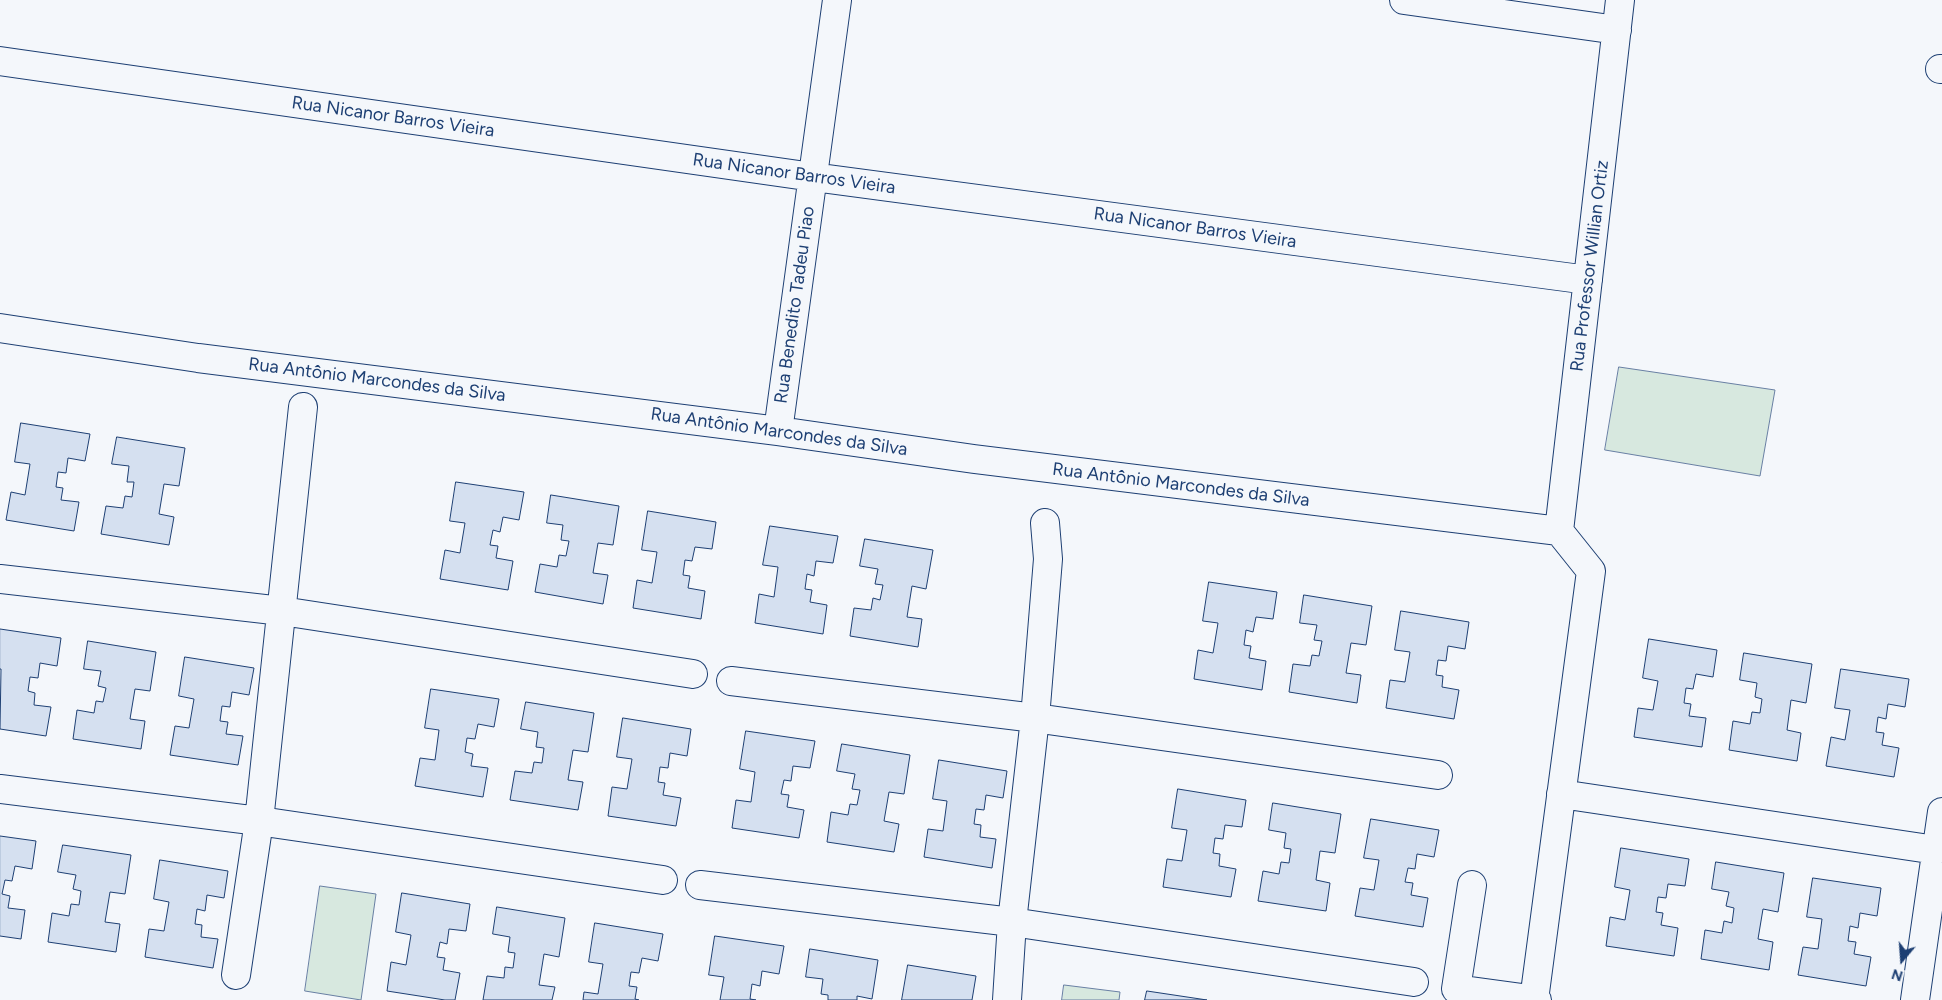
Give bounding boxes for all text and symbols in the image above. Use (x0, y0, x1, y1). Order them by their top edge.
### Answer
street label: Rua Nicanor Barros Vieira (290, 92, 496, 142)
street label: Rua Nicanor Barros Vieira (691, 149, 897, 199)
street label: Rua Professor Willian Ortiz (1566, 159, 1614, 373)
street label: Rua Nicanor Barros Vieira (1092, 203, 1298, 253)
street label: Rua Benedito Tadeu Piao (770, 205, 820, 405)
street label: Rua Antônio Marcondes da Silva (247, 353, 507, 407)
street label: Rua Antônio Marcondes da Silva (649, 403, 909, 461)
street label: Rua Antônio Marcondes da Silva (1051, 458, 1311, 512)
north arrow (1877, 935, 1927, 985)
text: N (1889, 965, 1905, 985)

